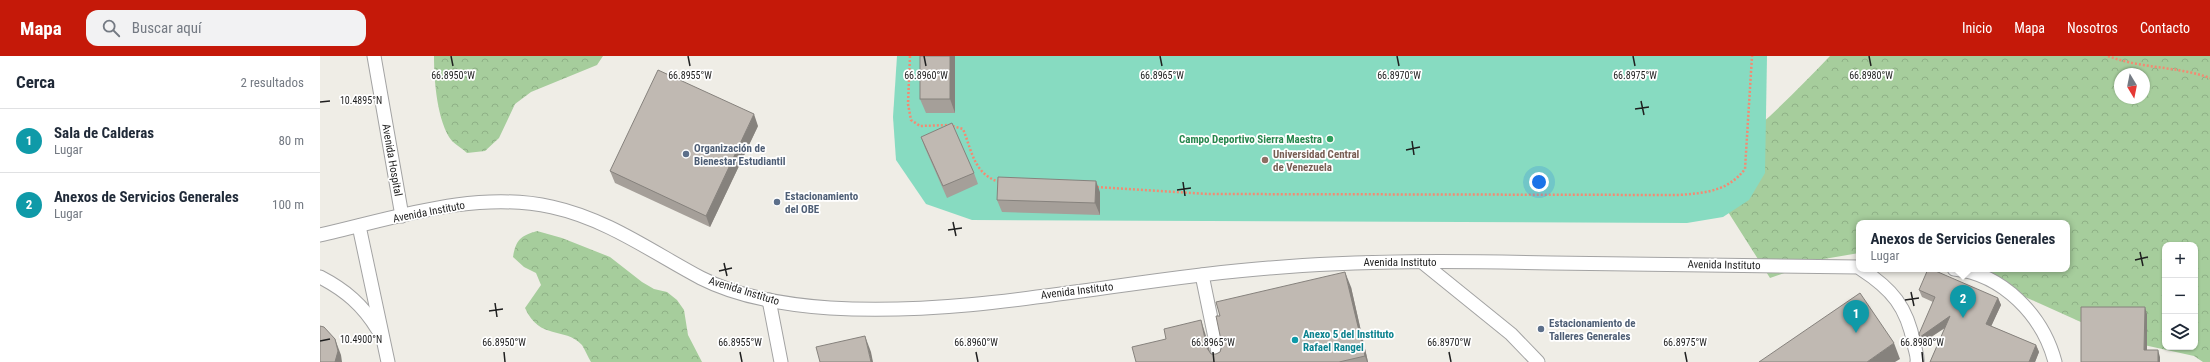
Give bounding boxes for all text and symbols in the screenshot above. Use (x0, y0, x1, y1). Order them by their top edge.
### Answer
search box (86, 10, 366, 46)
text: Mapa (20, 17, 62, 40)
icon: search (100, 17, 122, 39)
text: Buscar aquí (132, 19, 202, 37)
text: Inicio (1962, 20, 1992, 36)
text: Mapa (2014, 20, 2045, 36)
text: Nosotros (2067, 20, 2118, 36)
text: Contacto (2140, 20, 2190, 36)
north arrow (2114, 68, 2150, 104)
text: 66.8950°W (431, 70, 475, 81)
text: 66.8955°W (668, 70, 712, 81)
text: 66.8960°W (904, 70, 948, 81)
text: 66.8965°W (1140, 70, 1184, 81)
text: 66.8970°W (1377, 70, 1421, 81)
text: 66.8975°W (1613, 70, 1657, 81)
text: 66.8980°W (1849, 70, 1893, 81)
text: Cerca (16, 72, 55, 92)
text: 2 resultados (240, 75, 304, 90)
text: 10.4895°N (340, 95, 382, 106)
street label: Avenida Hospital (379, 123, 405, 197)
text: Sala de Calderas (54, 124, 154, 142)
text: 1 (26, 133, 32, 148)
text: 80 m (278, 133, 304, 148)
place label: Campo Deportivo Sierra Maestra (1179, 133, 1322, 146)
marker: Campo Deportivo Sierra Maestra (1325, 134, 1335, 144)
text: Lugar (54, 142, 83, 157)
place label: Organización de Bienestar Estudiantil (694, 142, 786, 168)
place label: Universidad Central de Venezuela (1273, 148, 1360, 174)
marker: Organización de Bienestar Estudiantil (681, 149, 691, 159)
marker: Universidad Central de Venezuela (1260, 155, 1270, 165)
your location (1529, 172, 1549, 192)
text: Anexos de Servicios Generales (54, 188, 239, 206)
place label: Estacionamiento del OBE (785, 190, 859, 216)
text: 2 (26, 197, 32, 212)
text: 100 m (272, 197, 304, 212)
marker: Estacionamiento del OBE (772, 197, 782, 207)
street label: Avenida Instituto (392, 199, 467, 225)
text: Lugar (54, 206, 83, 221)
popup (1856, 220, 2070, 272)
text: Anexos de Servicios Generales (1871, 230, 2055, 248)
map controls (2162, 242, 2198, 350)
button: + (2162, 242, 2198, 278)
text: Lugar (1871, 248, 1899, 263)
street label: Avenida Instituto (1363, 256, 1437, 269)
street label: Avenida Instituto (1687, 258, 1761, 272)
street label: Avenida Instituto (707, 274, 781, 308)
button: − (2162, 278, 2198, 314)
street label: Avenida Instituto (1040, 280, 1115, 302)
pin: 2 (1950, 285, 1976, 318)
pin: 1 (1843, 300, 1869, 333)
button: layers (2162, 314, 2198, 350)
place label: Estacionamiento de Talleres Generales (1549, 317, 1635, 343)
marker: Estacionamiento de Talleres Generales (1536, 324, 1546, 334)
place label: Anexo 5 del Instituto Rafael Rangel (1303, 328, 1394, 354)
text: 10.4900°N (340, 334, 382, 345)
marker: Anexo 5 del Instituto Rafael Rangel (1290, 335, 1300, 345)
text: 66.8950°W (482, 337, 526, 348)
text: 66.8955°W (718, 337, 762, 348)
text: 66.8960°W (954, 337, 998, 348)
text: 66.8965°W (1191, 337, 1235, 348)
text: 66.8970°W (1427, 337, 1471, 348)
text: 66.8975°W (1663, 337, 1707, 348)
text: 66.8980°W (1900, 337, 1944, 348)

